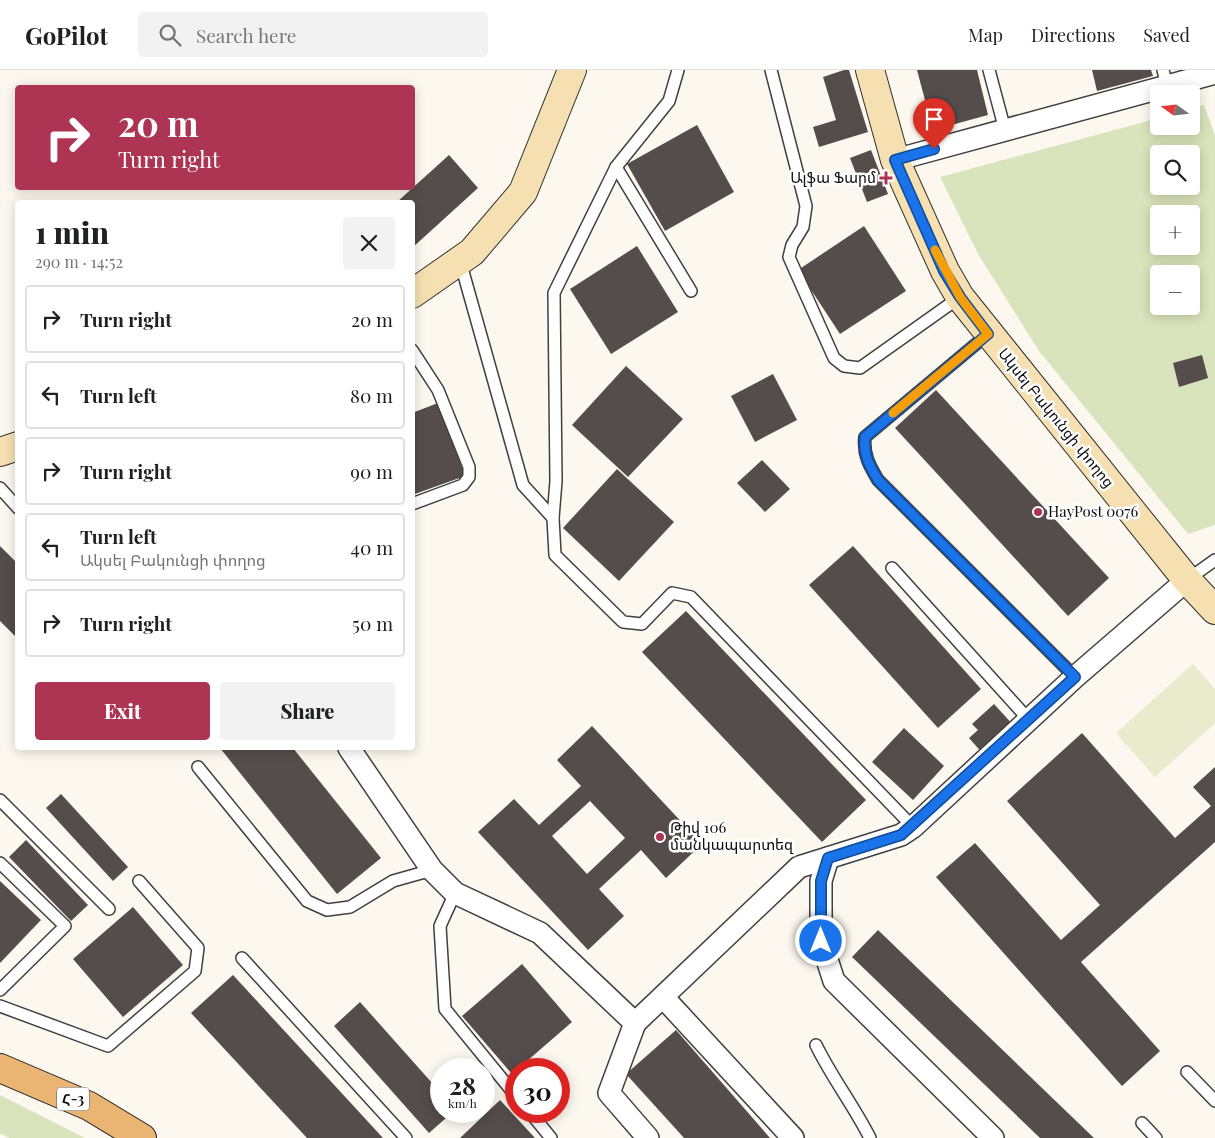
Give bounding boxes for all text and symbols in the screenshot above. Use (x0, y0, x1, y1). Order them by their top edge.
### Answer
search box (138, 12, 488, 57)
text: GoPilot (25, 19, 108, 51)
icon: search (156, 21, 184, 49)
text: Search here (196, 22, 296, 48)
text: Map (968, 23, 1003, 47)
text: Directions (1031, 23, 1115, 47)
text: Saved (1143, 23, 1190, 47)
north arrow (1150, 85, 1200, 135)
map controls (1150, 85, 1200, 315)
pin (913, 98, 955, 149)
text: 20 m (118, 99, 199, 146)
icon: right (35, 105, 100, 170)
icon: arrive (920, 105, 948, 133)
text: Turn right (118, 144, 220, 174)
button: search (1150, 145, 1200, 195)
place label: Ալֆա Ֆարմ (790, 167, 876, 187)
marker: Ալֆա Ֆարմ (880, 172, 892, 184)
button: + (1150, 205, 1200, 255)
text: 1 min (35, 212, 109, 252)
button: close (343, 217, 395, 269)
text: 290 m · 14:52 (35, 251, 123, 272)
button: − (1150, 265, 1200, 315)
icon: right (37, 305, 65, 333)
text: Turn right (80, 306, 172, 332)
text: 20 m (351, 306, 393, 332)
street label: Ակսել Բակունցի փողոց (994, 343, 1119, 491)
icon: left (37, 381, 65, 409)
text: Turn left (80, 382, 157, 408)
text: 80 m (350, 382, 393, 408)
icon: right (37, 457, 65, 485)
text: Turn right (80, 458, 172, 484)
text: 90 m (350, 458, 393, 484)
place label: HayPost 0076 (1048, 501, 1138, 521)
marker: HayPost 0076 (1032, 506, 1044, 518)
text: Turn left (80, 523, 157, 549)
icon: left (37, 533, 65, 561)
text: 40 m (351, 534, 393, 560)
text: Ակսել Բակունցի փողոց (80, 549, 266, 570)
icon: right (37, 609, 65, 637)
text: Turn right (80, 610, 172, 636)
text: 50 m (352, 610, 393, 636)
button: Exit (35, 682, 210, 740)
button: Share (220, 682, 395, 740)
place label: Թիվ 106 մանկապարտեզ (670, 817, 794, 854)
marker: Թիվ 106 մանկապարտեզ (654, 831, 666, 843)
position arrow (794, 914, 846, 966)
speed limit sign: 30 (505, 1058, 570, 1123)
text: 28 (449, 1068, 476, 1101)
road number: Հ-3 (57, 1088, 89, 1110)
text: km/h (448, 1095, 477, 1111)

